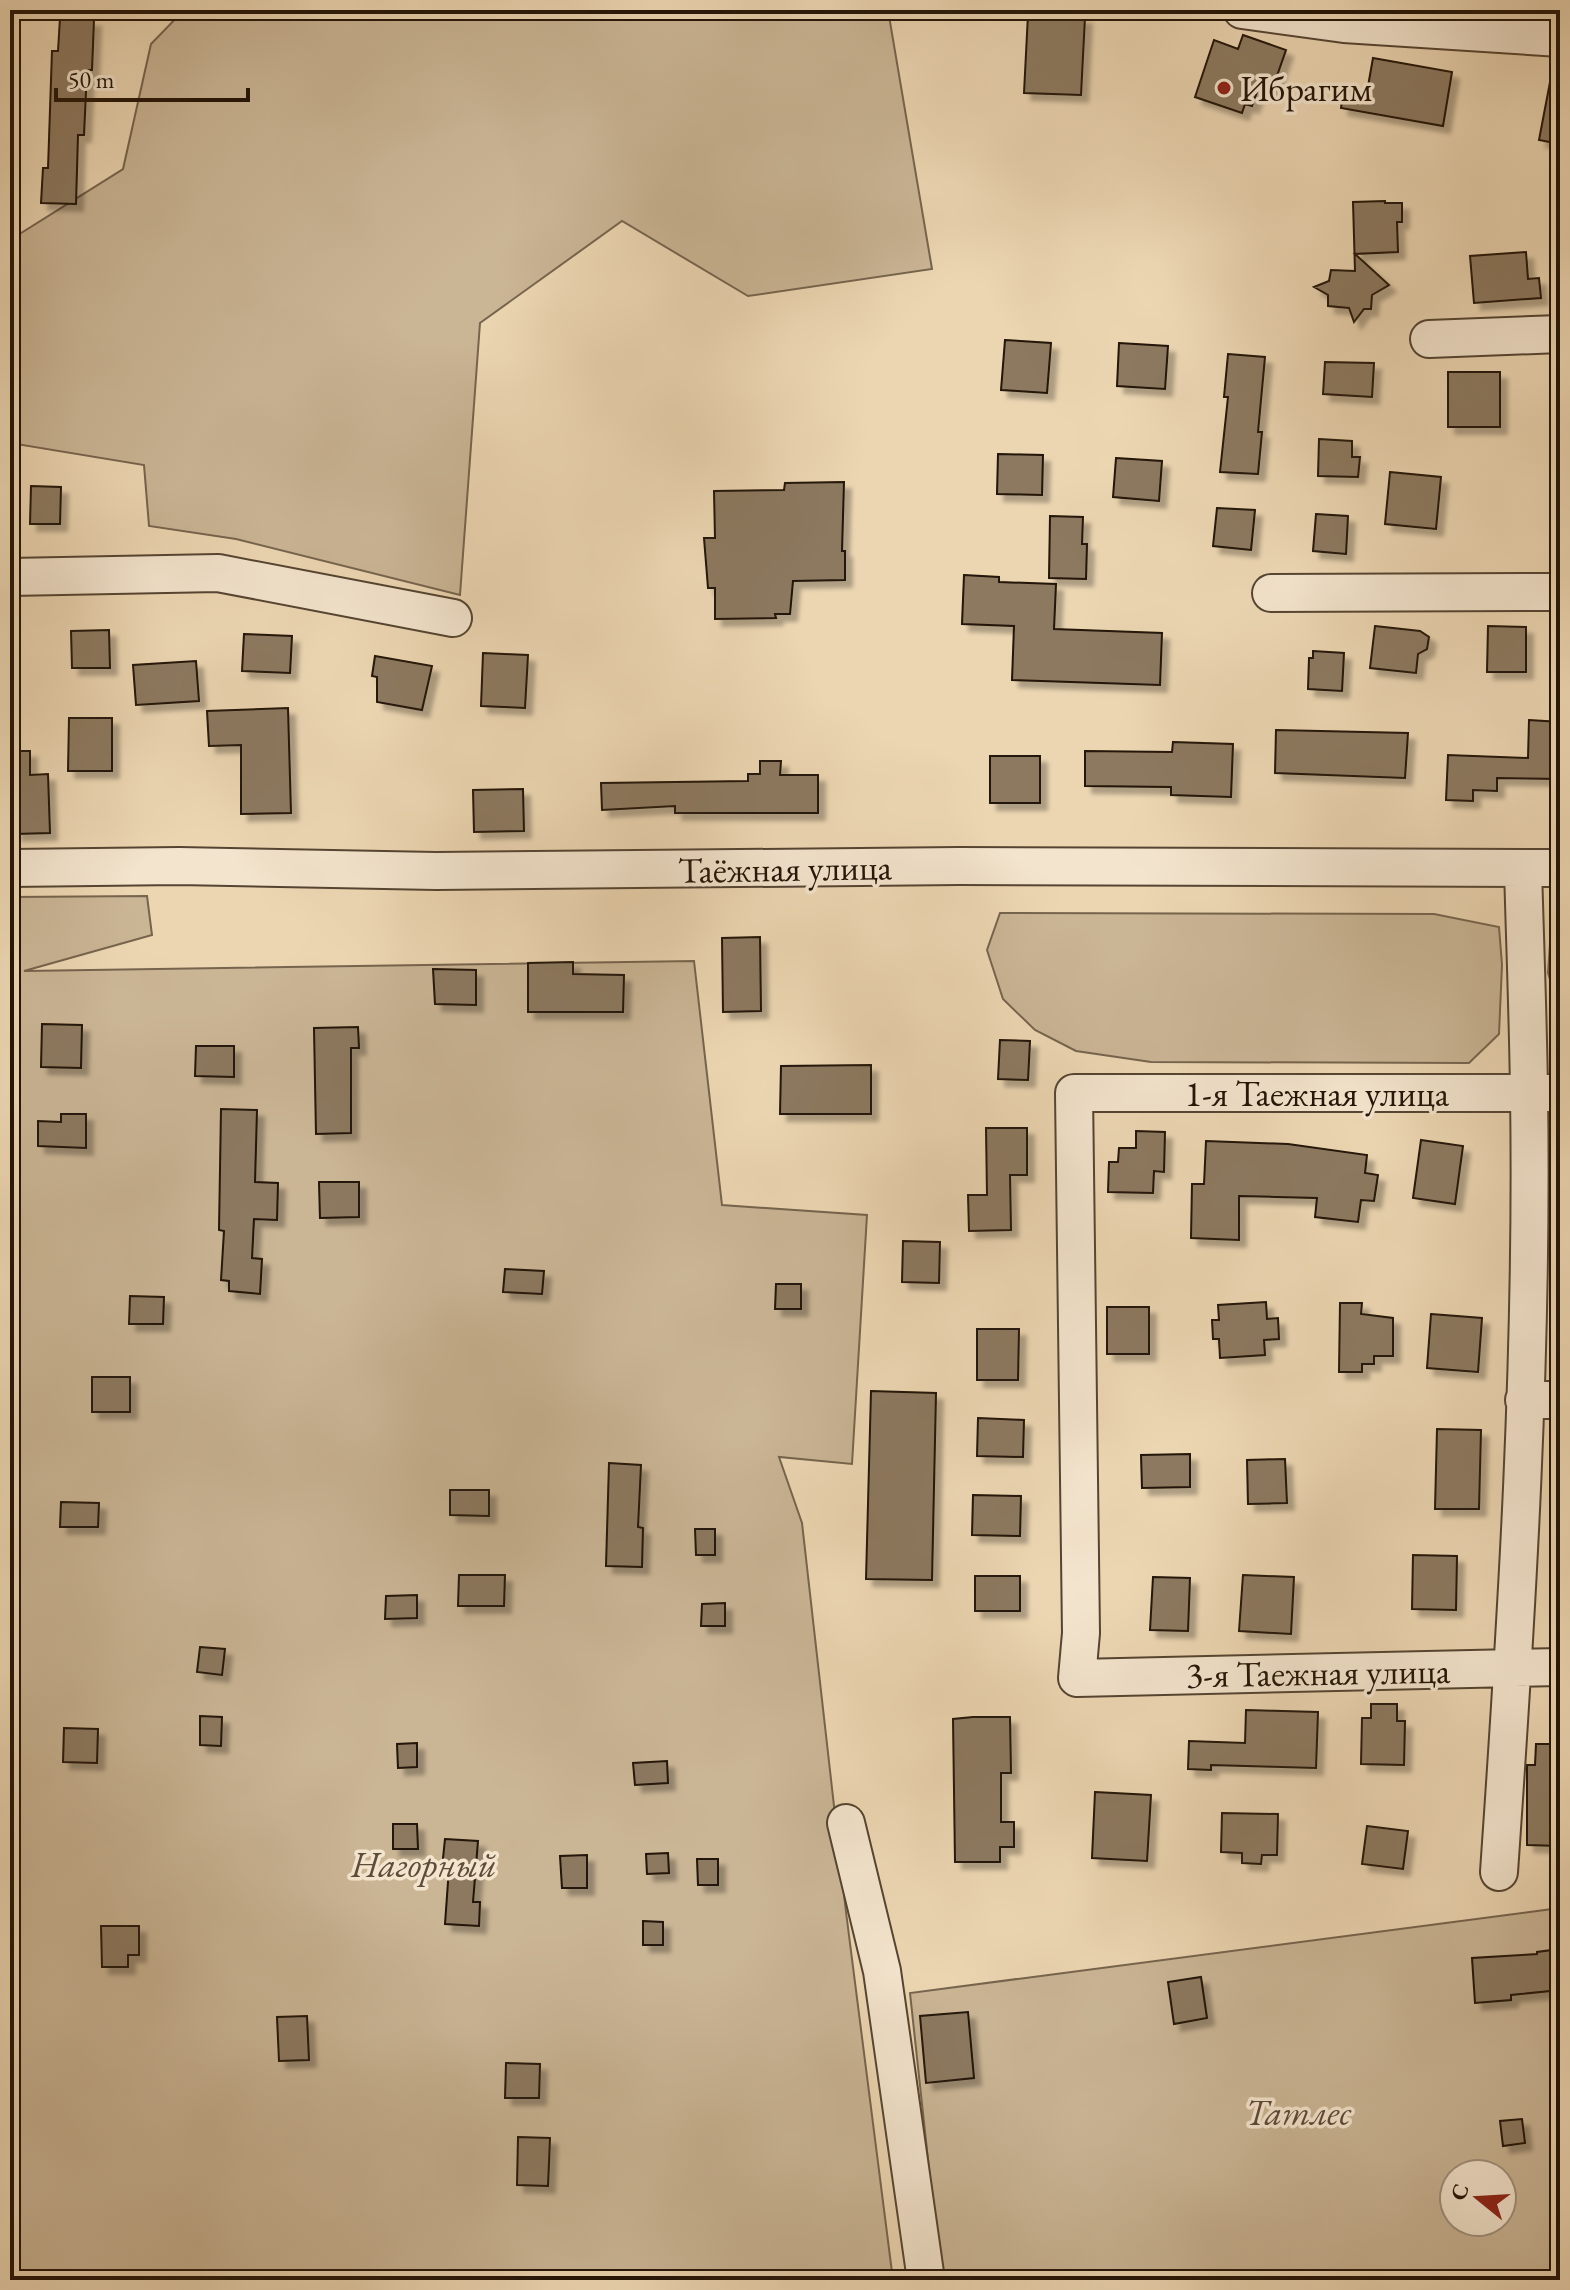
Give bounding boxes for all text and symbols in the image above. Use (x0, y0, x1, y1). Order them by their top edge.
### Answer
scale bar (56, 52, 248, 102)
text: 50 m (68, 64, 115, 95)
place label: Ибрагим (1240, 65, 1372, 112)
marker: Ибрагим (1215, 79, 1233, 97)
street label: Таёжная улица (678, 843, 893, 894)
street label: 1-я Таежная улица (1185, 1070, 1450, 1117)
street label: 3-я Таежная улица (1185, 1647, 1451, 1698)
park label: Нагорный (350, 1841, 497, 1888)
park label: Татлес (1245, 2089, 1351, 2136)
north arrow (1438, 2158, 1518, 2238)
text: С (1443, 2180, 1476, 2204)

